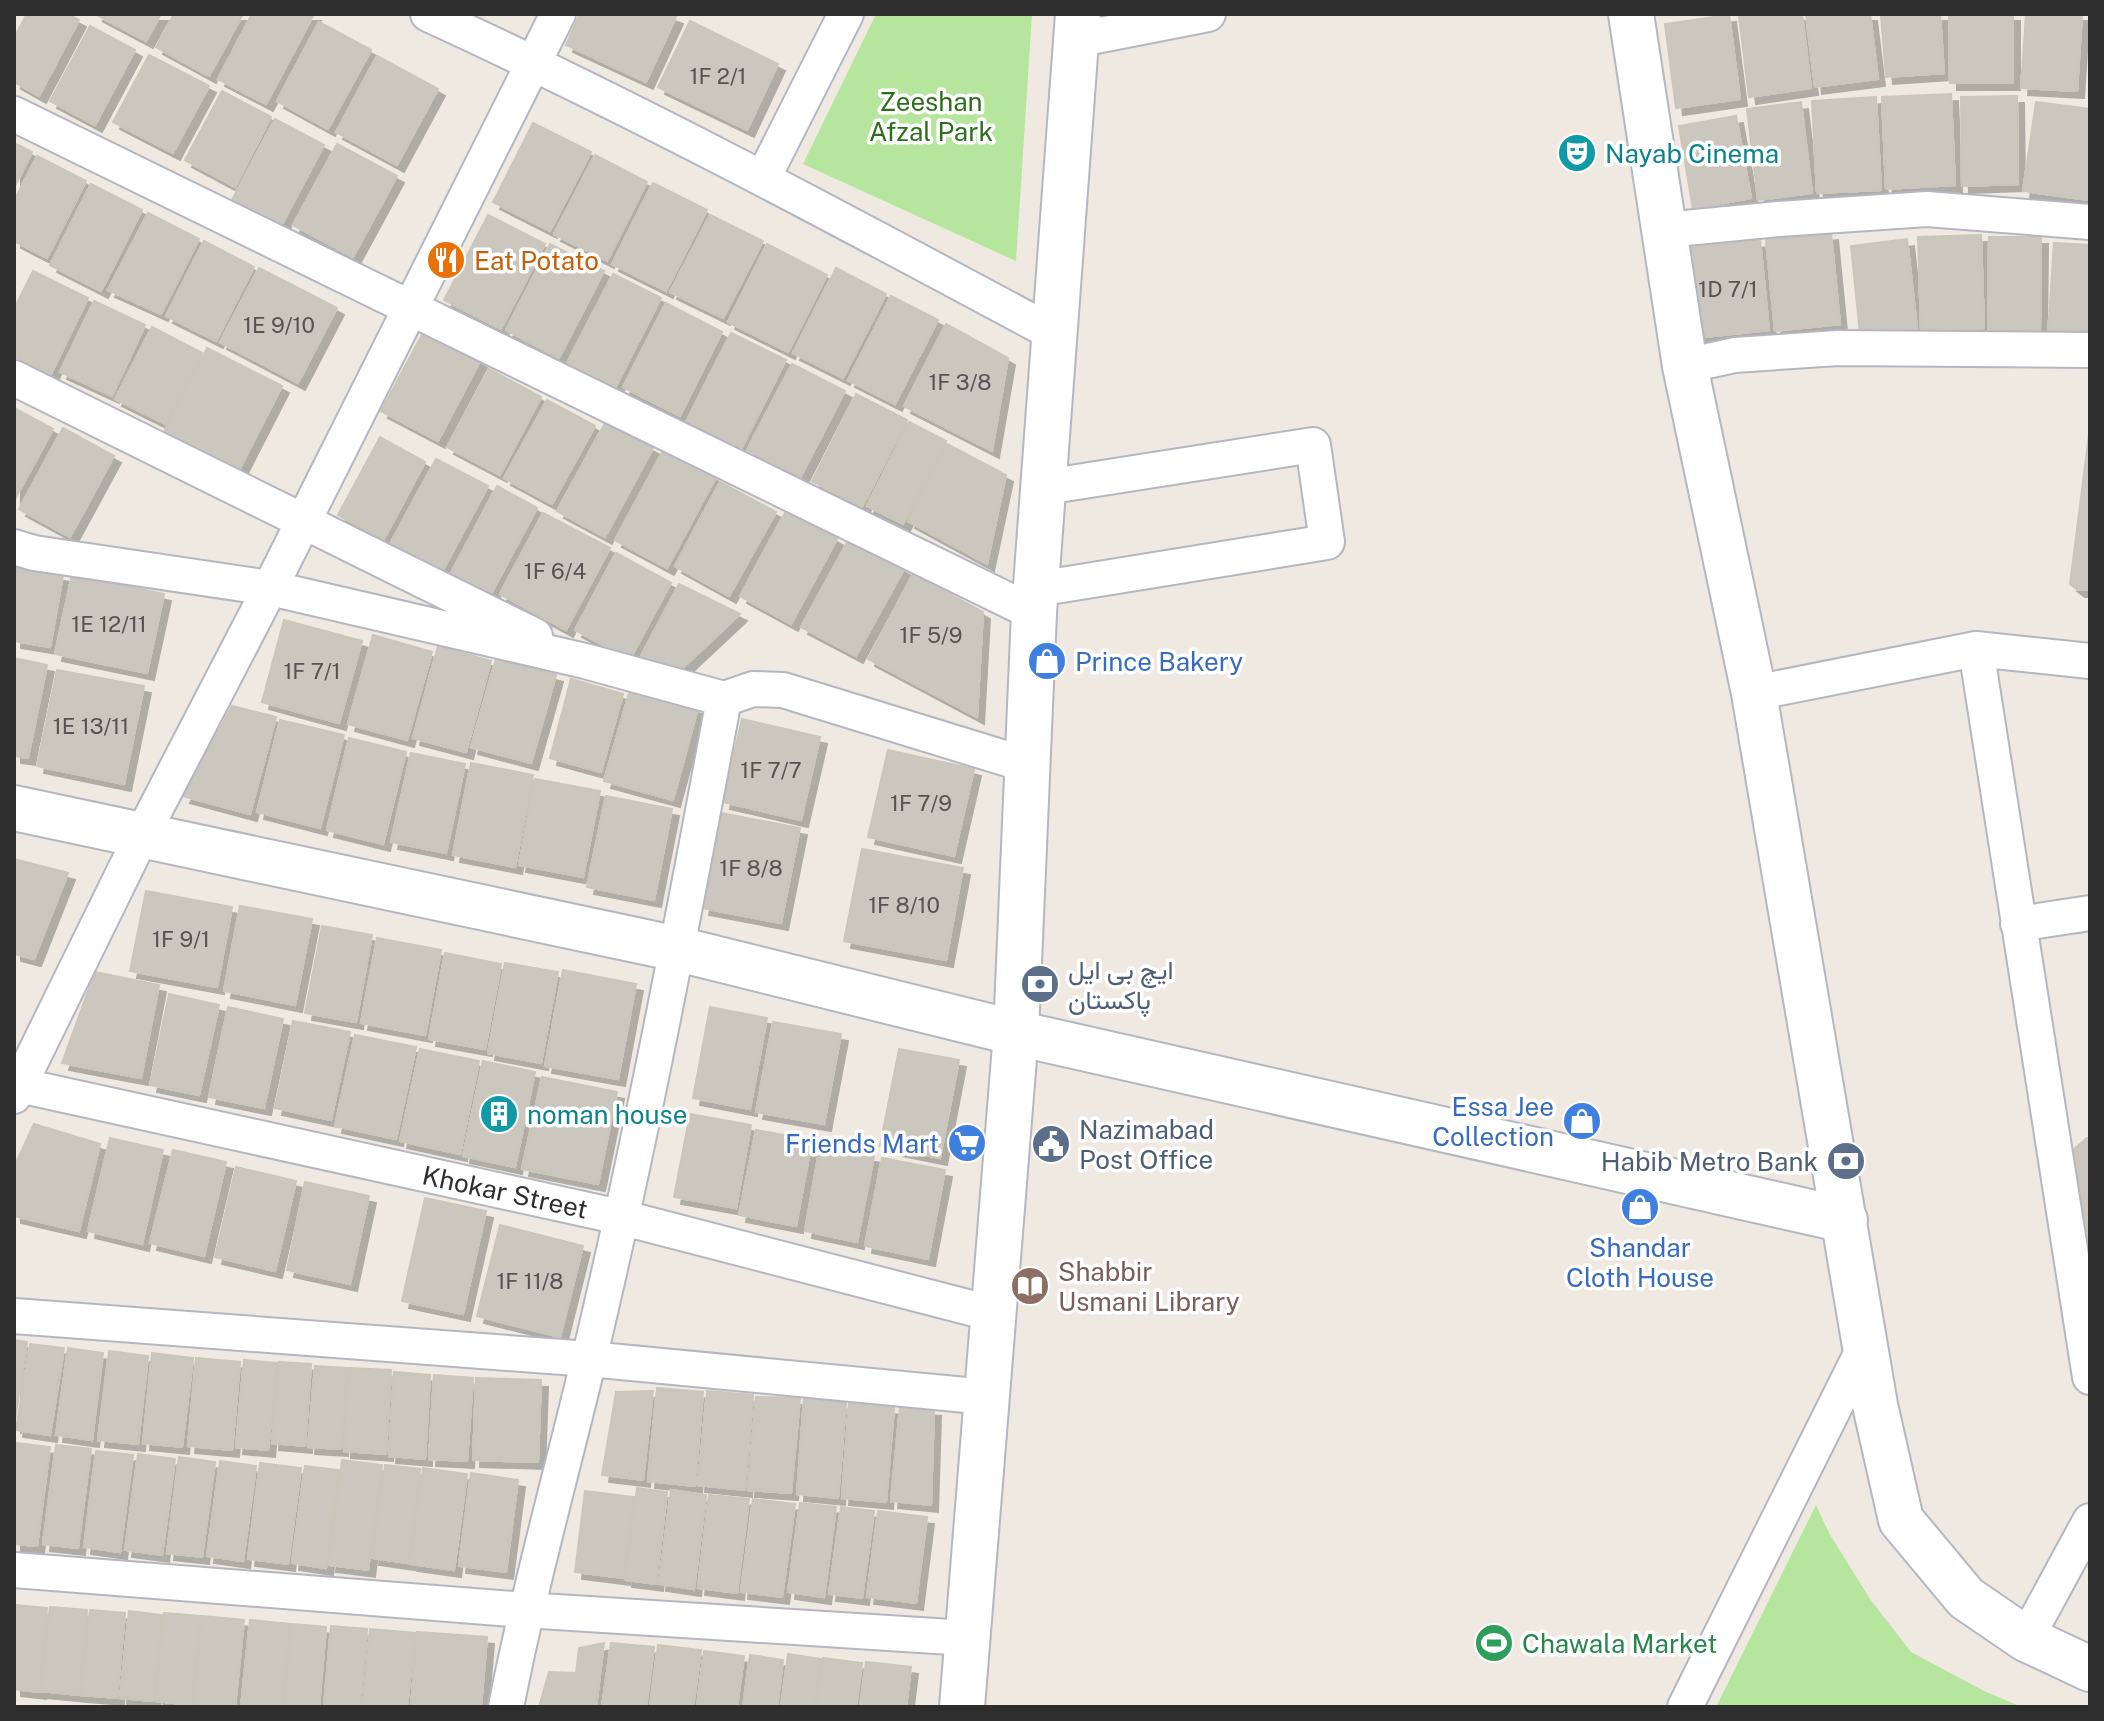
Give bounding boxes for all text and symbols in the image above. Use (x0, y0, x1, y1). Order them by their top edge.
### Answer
house number: 1F 2/1 (689, 63, 747, 89)
park label: Zeeshan Afzal Park (869, 86, 993, 147)
theatre icon: Nayab Cinema (1556, 132, 1598, 174)
place label: Nayab Cinema (1605, 138, 1779, 169)
restaurant icon: Eat Potato (425, 239, 467, 281)
place label: Eat Potato (474, 245, 599, 276)
house number: 1D 7/1 (1698, 276, 1758, 302)
house number: 1E 9/10 (243, 312, 315, 338)
house number: 1F 3/8 (928, 369, 992, 395)
house number: 1F 6/4 (524, 558, 586, 584)
house number: 1E 12/11 (71, 611, 147, 637)
house number: 1F 5/9 (900, 622, 962, 648)
shop icon: Prince Bakery (1026, 640, 1068, 682)
place label: Prince Bakery (1075, 646, 1243, 677)
house number: 1F 7/1 (283, 658, 341, 684)
house number: 1E 13/11 (53, 713, 129, 739)
house number: 1F 7/7 (740, 757, 802, 783)
house number: 1F 7/9 (890, 790, 952, 816)
house number: 1F 8/8 (719, 855, 783, 881)
house number: 1F 8/10 (868, 892, 940, 918)
house number: 1F 9/1 (152, 926, 210, 952)
place label: ایچ بی ایل پاکستان (1068, 954, 1173, 1018)
bank icon: ایچ بی ایل پاکستان (1019, 963, 1061, 1005)
place label: Essa Jee Collection (1432, 1091, 1554, 1152)
building icon: noman house (478, 1093, 520, 1135)
place label: noman house (527, 1099, 687, 1130)
shop icon: Essa Jee Collection (1561, 1100, 1603, 1142)
place label: Nazimabad Post Office (1079, 1114, 1214, 1175)
supermarket icon: Friends Mart (946, 1122, 988, 1164)
public building icon: Nazimabad Post Office (1030, 1123, 1072, 1165)
place label: Friends Mart (785, 1128, 939, 1159)
bank icon: Habib Metro Bank (1825, 1140, 1867, 1182)
place label: Habib Metro Bank (1601, 1146, 1818, 1177)
street label: Khokar Street (419, 1159, 591, 1225)
shop icon: Shandar Cloth House (1619, 1186, 1661, 1228)
place label: Shandar Cloth House (1566, 1232, 1714, 1293)
place label: Shabbir Usmani Library (1058, 1256, 1240, 1317)
library icon: Shabbir Usmani Library (1009, 1265, 1051, 1307)
house number: 1F 11/8 (496, 1268, 564, 1294)
sports icon: Chawala Market (1473, 1622, 1515, 1664)
place label: Chawala Market (1522, 1628, 1717, 1659)

